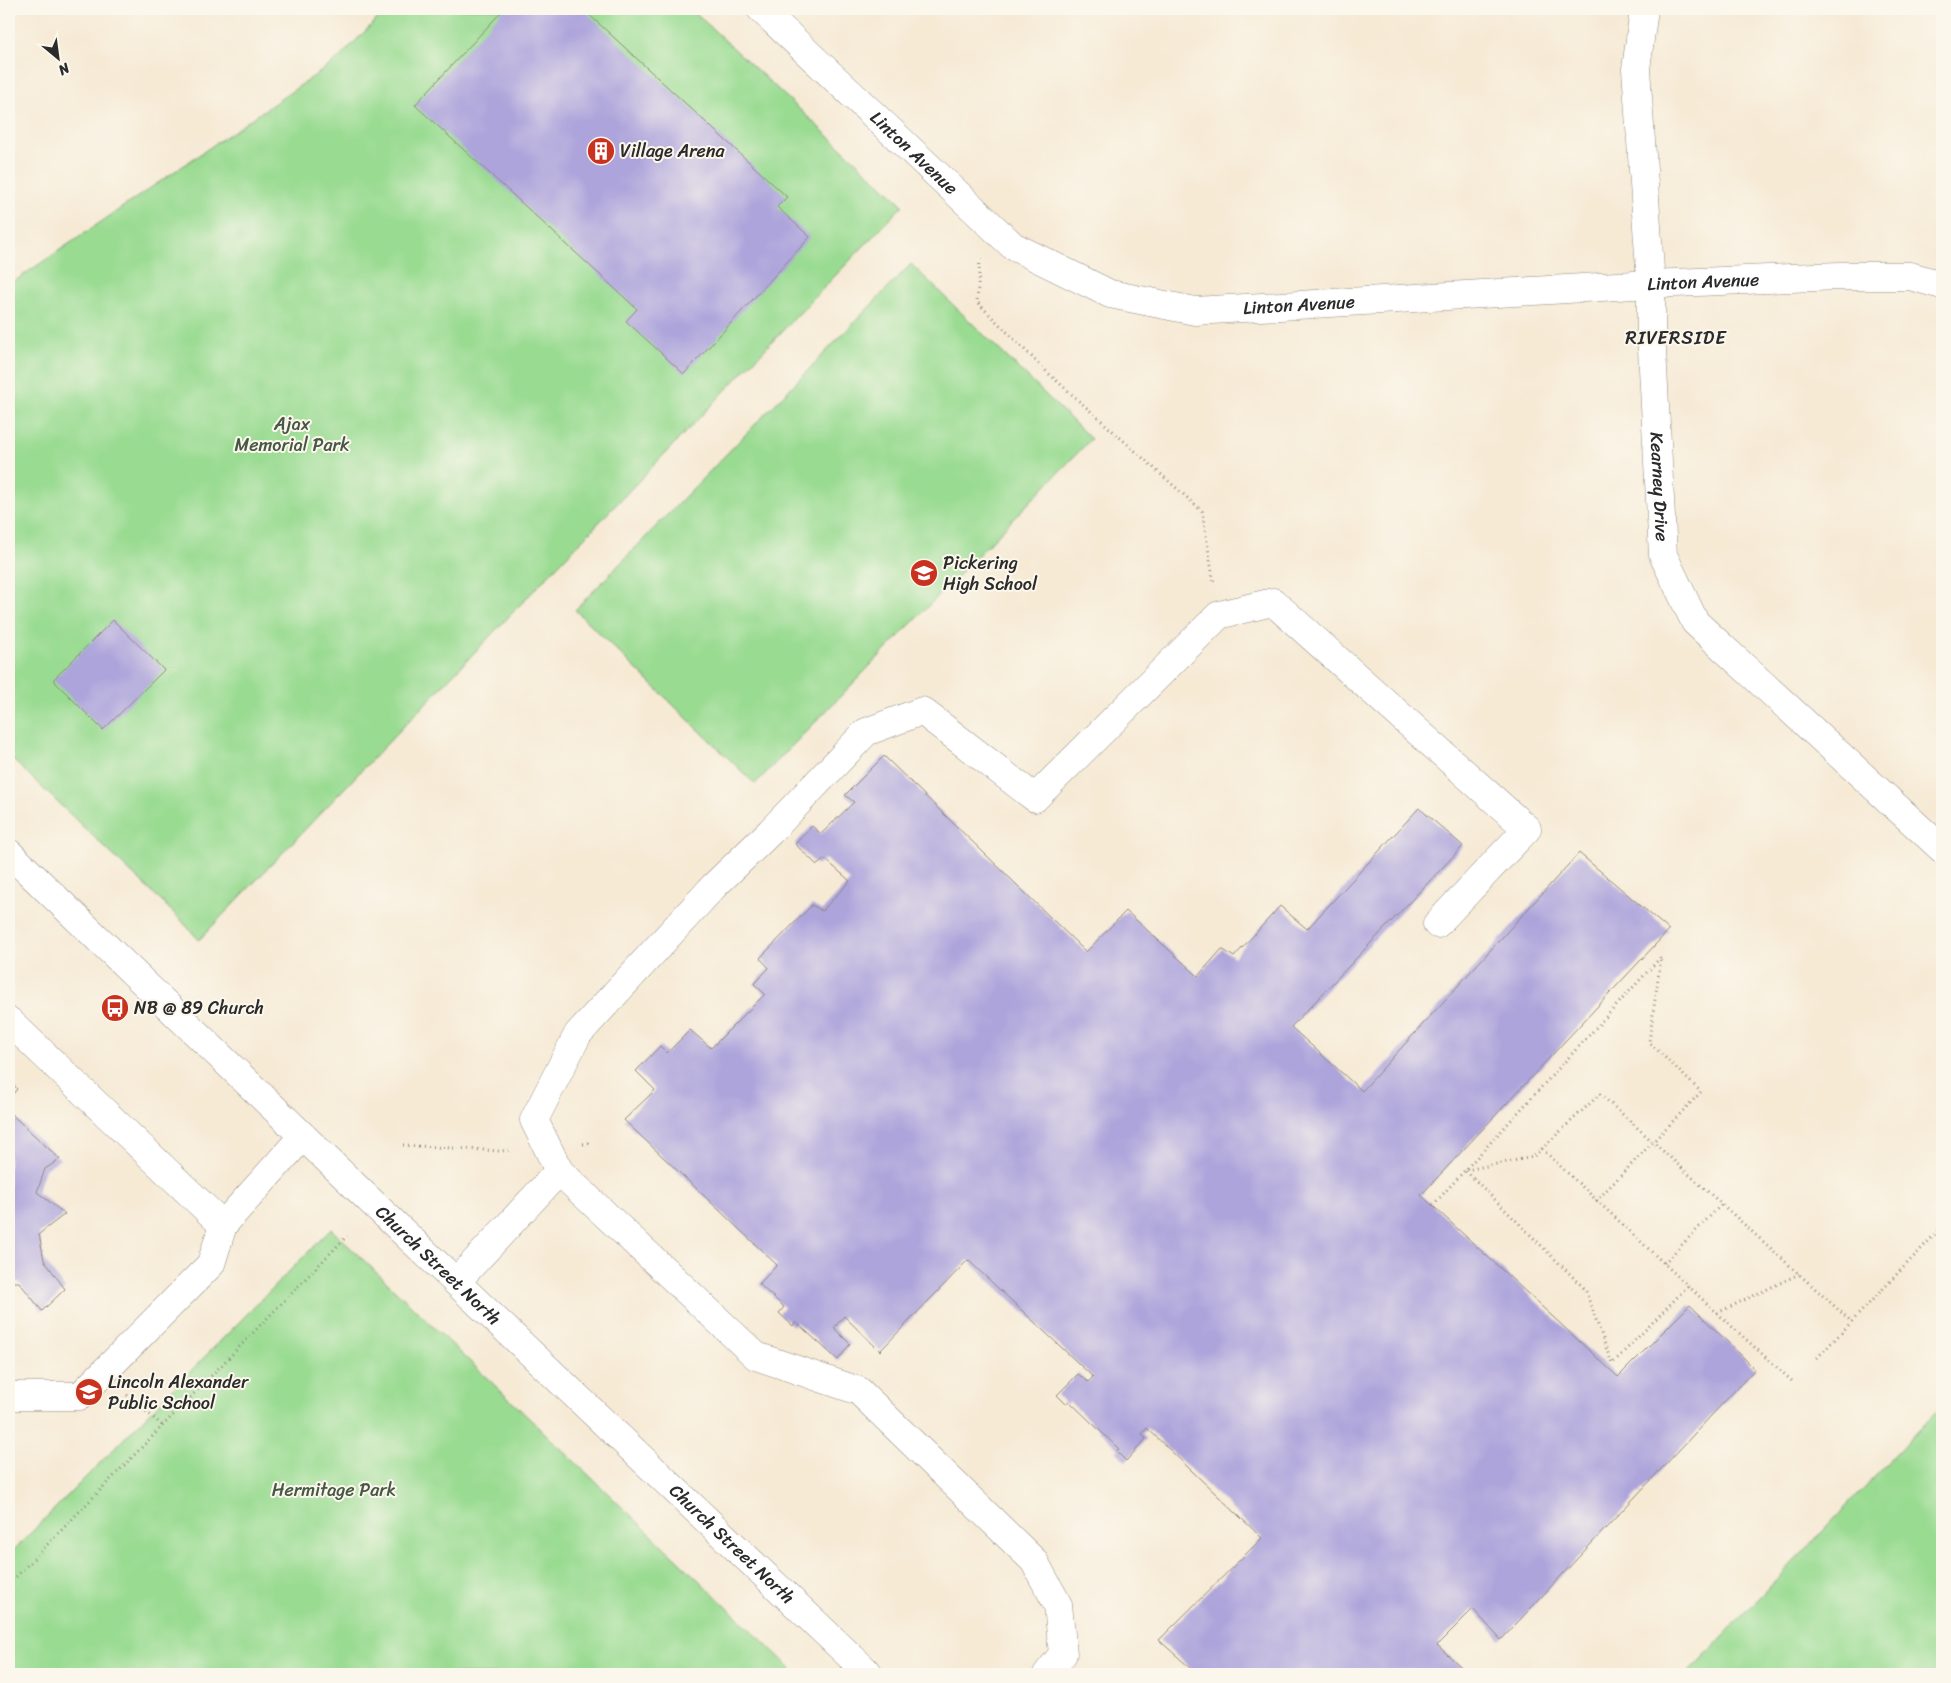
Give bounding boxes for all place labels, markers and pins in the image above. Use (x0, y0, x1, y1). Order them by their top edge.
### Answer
place label: Village Arena (620, 135, 726, 167)
building icon: Village Arena (586, 136, 616, 166)
place label: Pickering High School (943, 547, 1038, 600)
school or university icon: Pickering High School (909, 558, 939, 588)
place label: NB @ 89 Church (134, 992, 264, 1024)
bus stop icon: NB @ 89 Church (100, 993, 130, 1023)
place label: Lincoln Alexander Public School (108, 1366, 250, 1419)
school or university icon: Lincoln Alexander Public School (74, 1377, 104, 1407)

